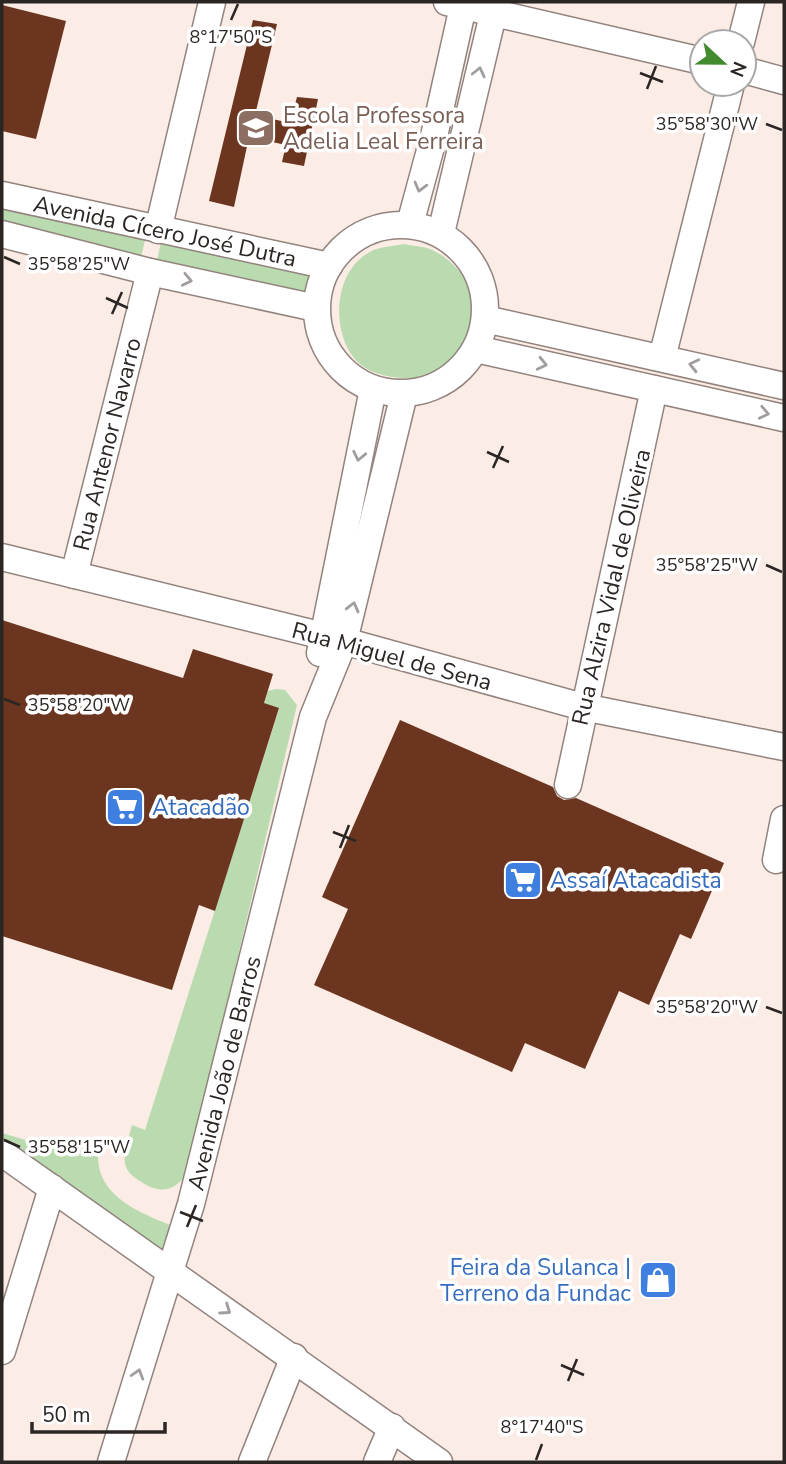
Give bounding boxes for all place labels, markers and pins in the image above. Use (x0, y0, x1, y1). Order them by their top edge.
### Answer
place label: Escola Professora Adelia Leal Ferreira (283, 100, 484, 157)
school or university icon: Escola Professora Adelia Leal Ferreira (235, 107, 277, 149)
supermarket icon: Atacadão (104, 786, 146, 828)
place label: Atacadão (152, 792, 250, 823)
supermarket icon: Assaí Atacadista (502, 859, 544, 901)
place label: Assaí Atacadista (550, 865, 722, 896)
place label: Feira da Sulanca | Terreno da Fundac (440, 1252, 631, 1309)
shop icon: Feira da Sulanca | Terreno da Fundac (637, 1259, 679, 1301)

